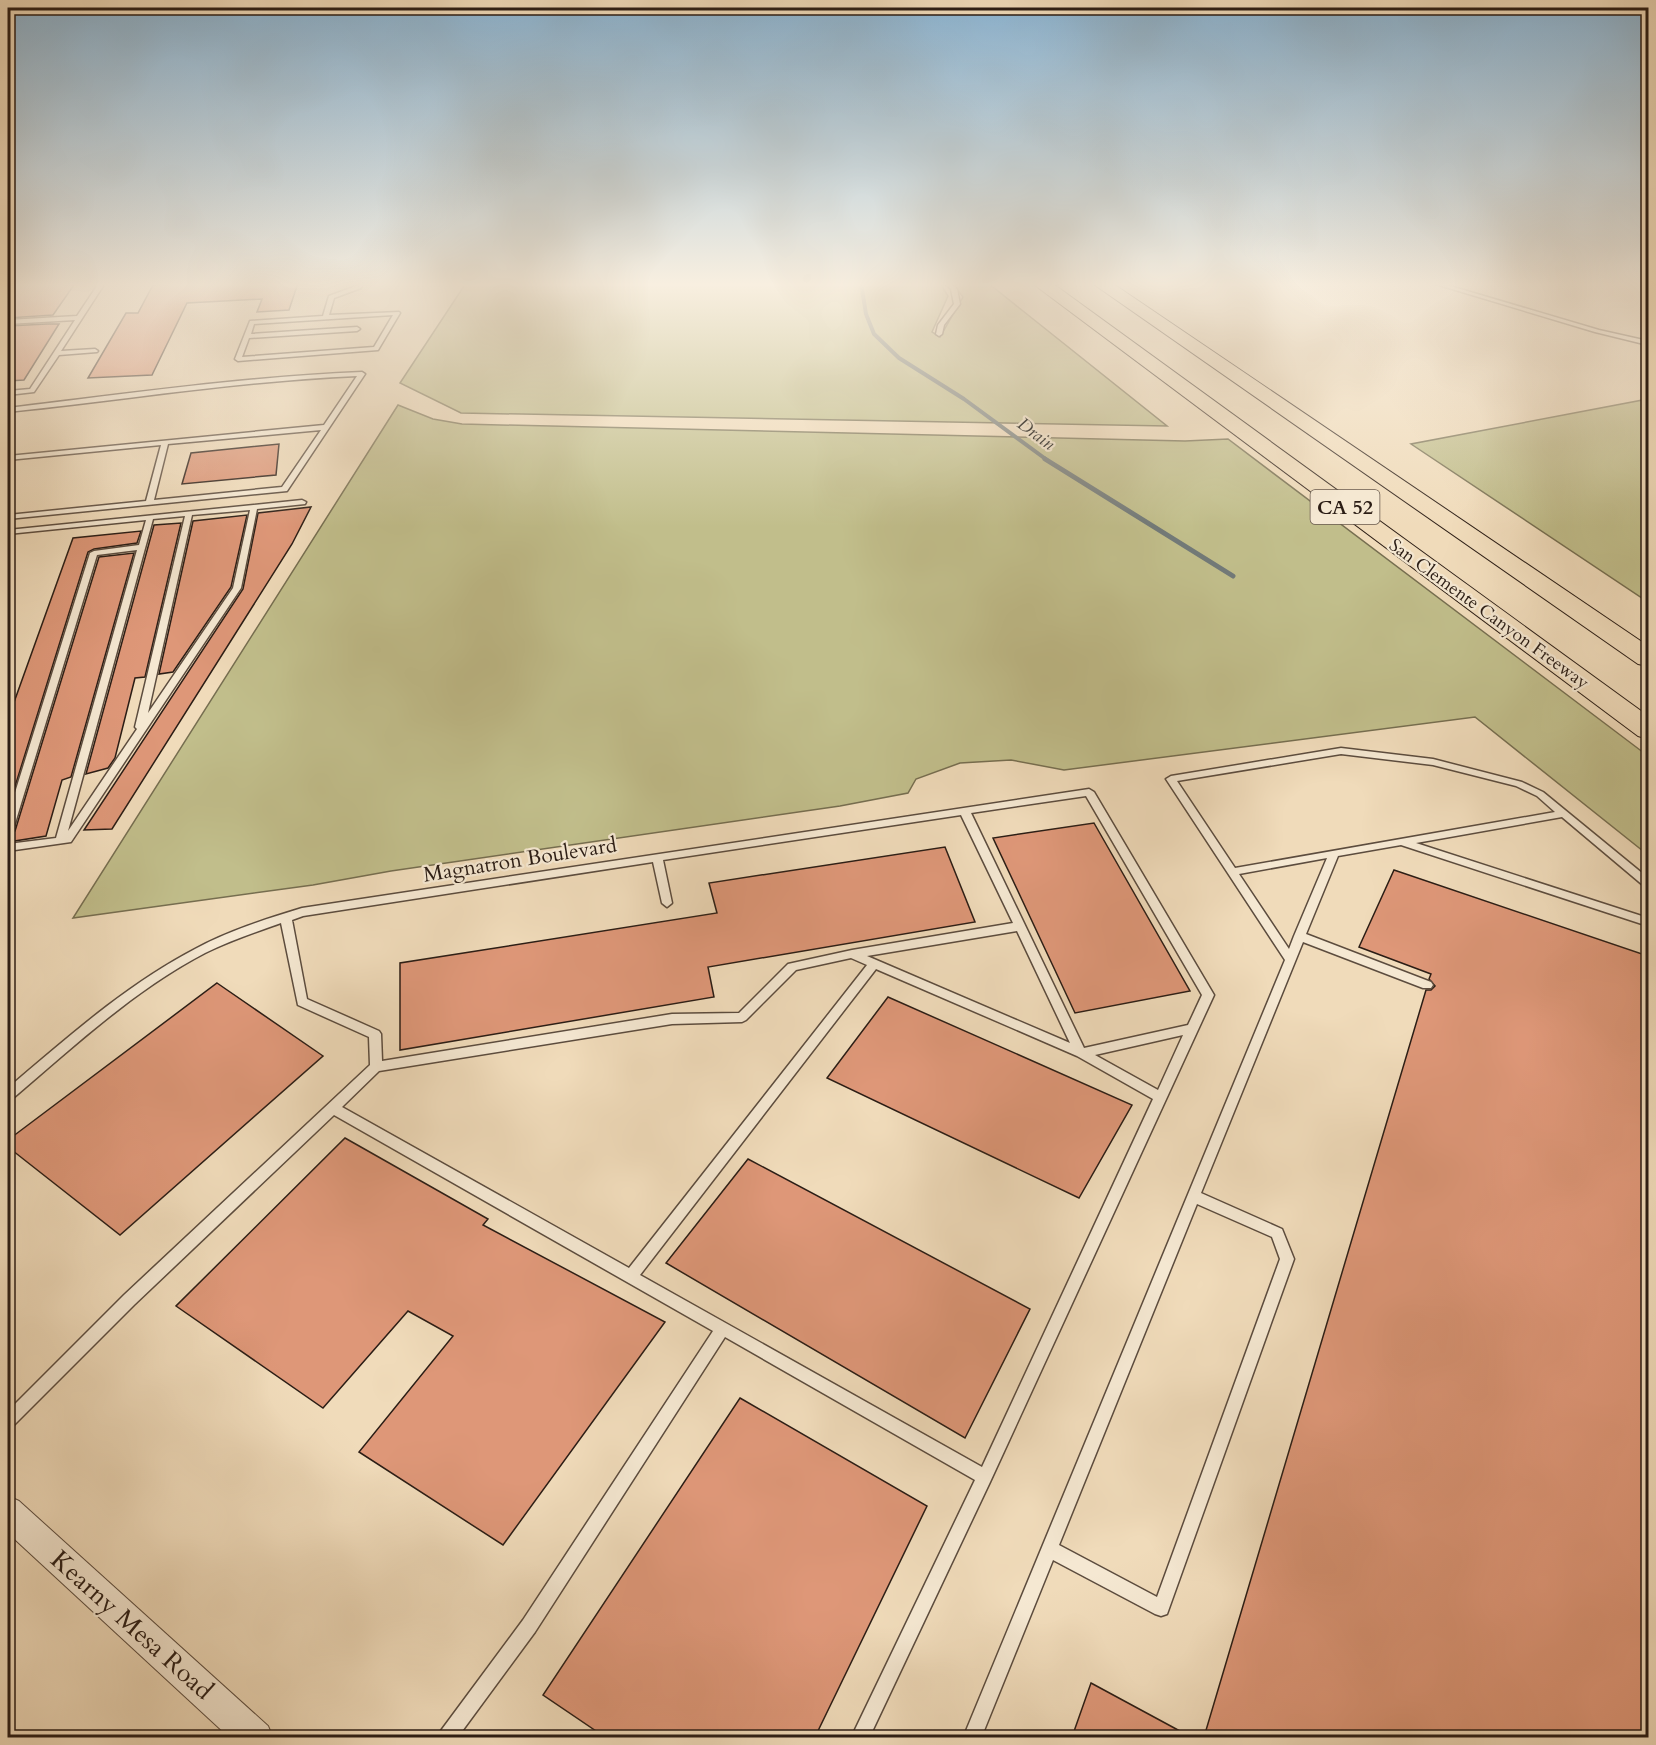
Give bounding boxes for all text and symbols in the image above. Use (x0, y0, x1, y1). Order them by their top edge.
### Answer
water label: Drain (1012, 412, 1060, 456)
road number: CA 52 (1310, 490, 1380, 524)
street label: San Clemente Canyon Freeway (1384, 533, 1594, 695)
street label: Magnatron Boulevard (421, 830, 619, 890)
street label: Kearny Mesa Road (43, 1542, 221, 1708)

